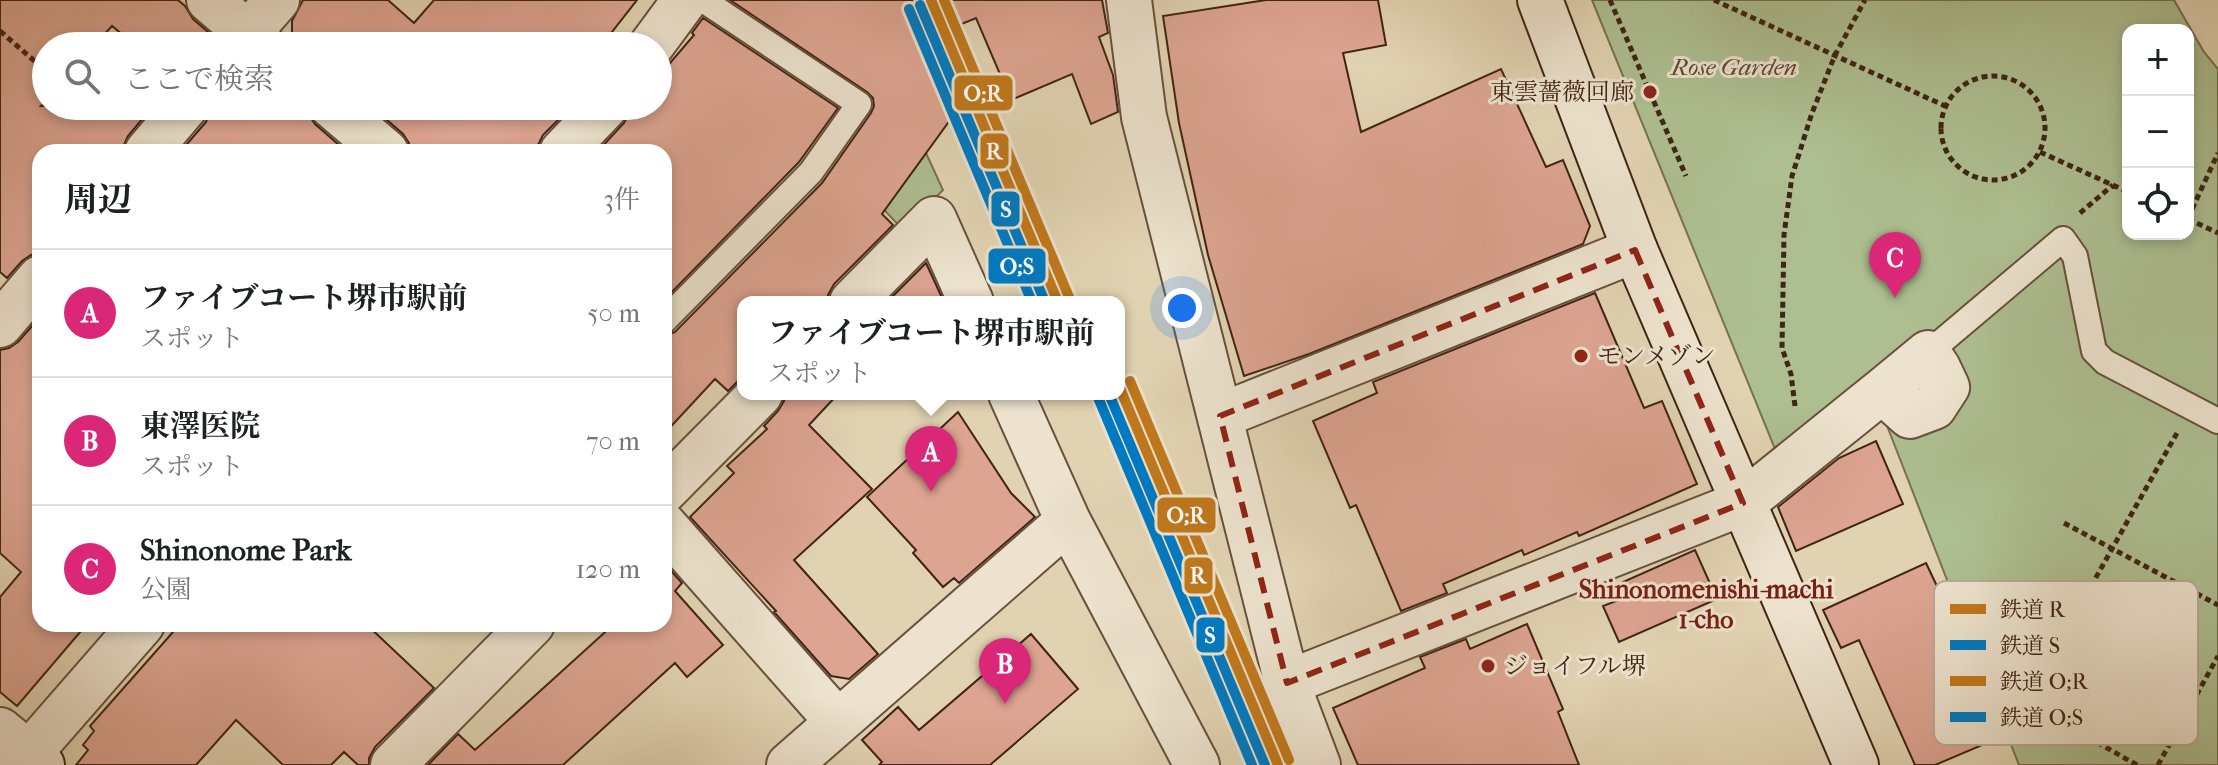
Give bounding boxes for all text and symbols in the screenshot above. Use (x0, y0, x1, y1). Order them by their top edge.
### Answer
map controls (2122, 24, 2194, 240)
button: + (2122, 24, 2194, 96)
search box (32, 32, 672, 120)
park label: Rose Garden (1669, 53, 1797, 81)
icon: search (60, 54, 104, 98)
text: ここで検索 (124, 62, 274, 97)
line badge: O;R (953, 74, 1014, 112)
place label: 東雲薔薇回廊 (1490, 78, 1634, 106)
text: O;R (964, 81, 1005, 107)
marker: 東雲薔薇回廊 (1641, 83, 1659, 101)
button: − (2122, 96, 2194, 168)
line badge: R (979, 132, 1010, 170)
text: R (986, 139, 1004, 165)
button: locate (2122, 168, 2194, 240)
text: 周辺 (64, 180, 132, 220)
text: 3件 (603, 184, 640, 215)
line badge: S (990, 190, 1021, 228)
text: S (1000, 197, 1012, 223)
pin: C (1869, 232, 1921, 298)
line badge: O;S (987, 247, 1047, 285)
text: O;S (1000, 254, 1034, 280)
text: ファイブコート堺市駅前 (140, 281, 467, 316)
your location (1162, 288, 1202, 328)
popup (737, 296, 1125, 400)
text: A (82, 298, 98, 329)
text: 50 m (587, 298, 640, 329)
text: ファイブコート堺市駅前 (768, 316, 1095, 351)
text: スポット (140, 323, 244, 354)
place label: モンメゾン (1597, 342, 1716, 370)
marker: モンメゾン (1572, 347, 1590, 365)
text: スポット (768, 358, 872, 389)
text: 東澤医院 (140, 409, 260, 444)
text: B (82, 426, 98, 457)
text: 70 m (586, 426, 640, 457)
pin: A (905, 426, 957, 492)
text: スポット (140, 451, 244, 482)
line badge: O;R (1156, 496, 1217, 534)
text: O;R (1167, 503, 1208, 529)
text: Shinonome Park (140, 533, 352, 568)
text: C (81, 554, 99, 585)
text: 120 m (576, 554, 640, 585)
line badge: R (1183, 556, 1214, 595)
text: R (1190, 563, 1208, 589)
text: 公園 (140, 574, 192, 605)
district label: Shinonomenishi-machi 1-cho (1579, 574, 1834, 635)
legend (1934, 581, 2198, 745)
text: 鉄道 R (2000, 597, 2066, 623)
line badge: S (1195, 616, 1226, 654)
text: S (1204, 623, 1216, 649)
text: 鉄道 S (2000, 633, 2060, 659)
pin: B (979, 638, 1031, 704)
place label: ジョイフル堺 (1504, 652, 1646, 680)
marker: ジョイフル堺 (1479, 657, 1497, 675)
text: 鉄道 O;R (2000, 669, 2089, 695)
text: 鉄道 O;S (2000, 705, 2083, 731)

